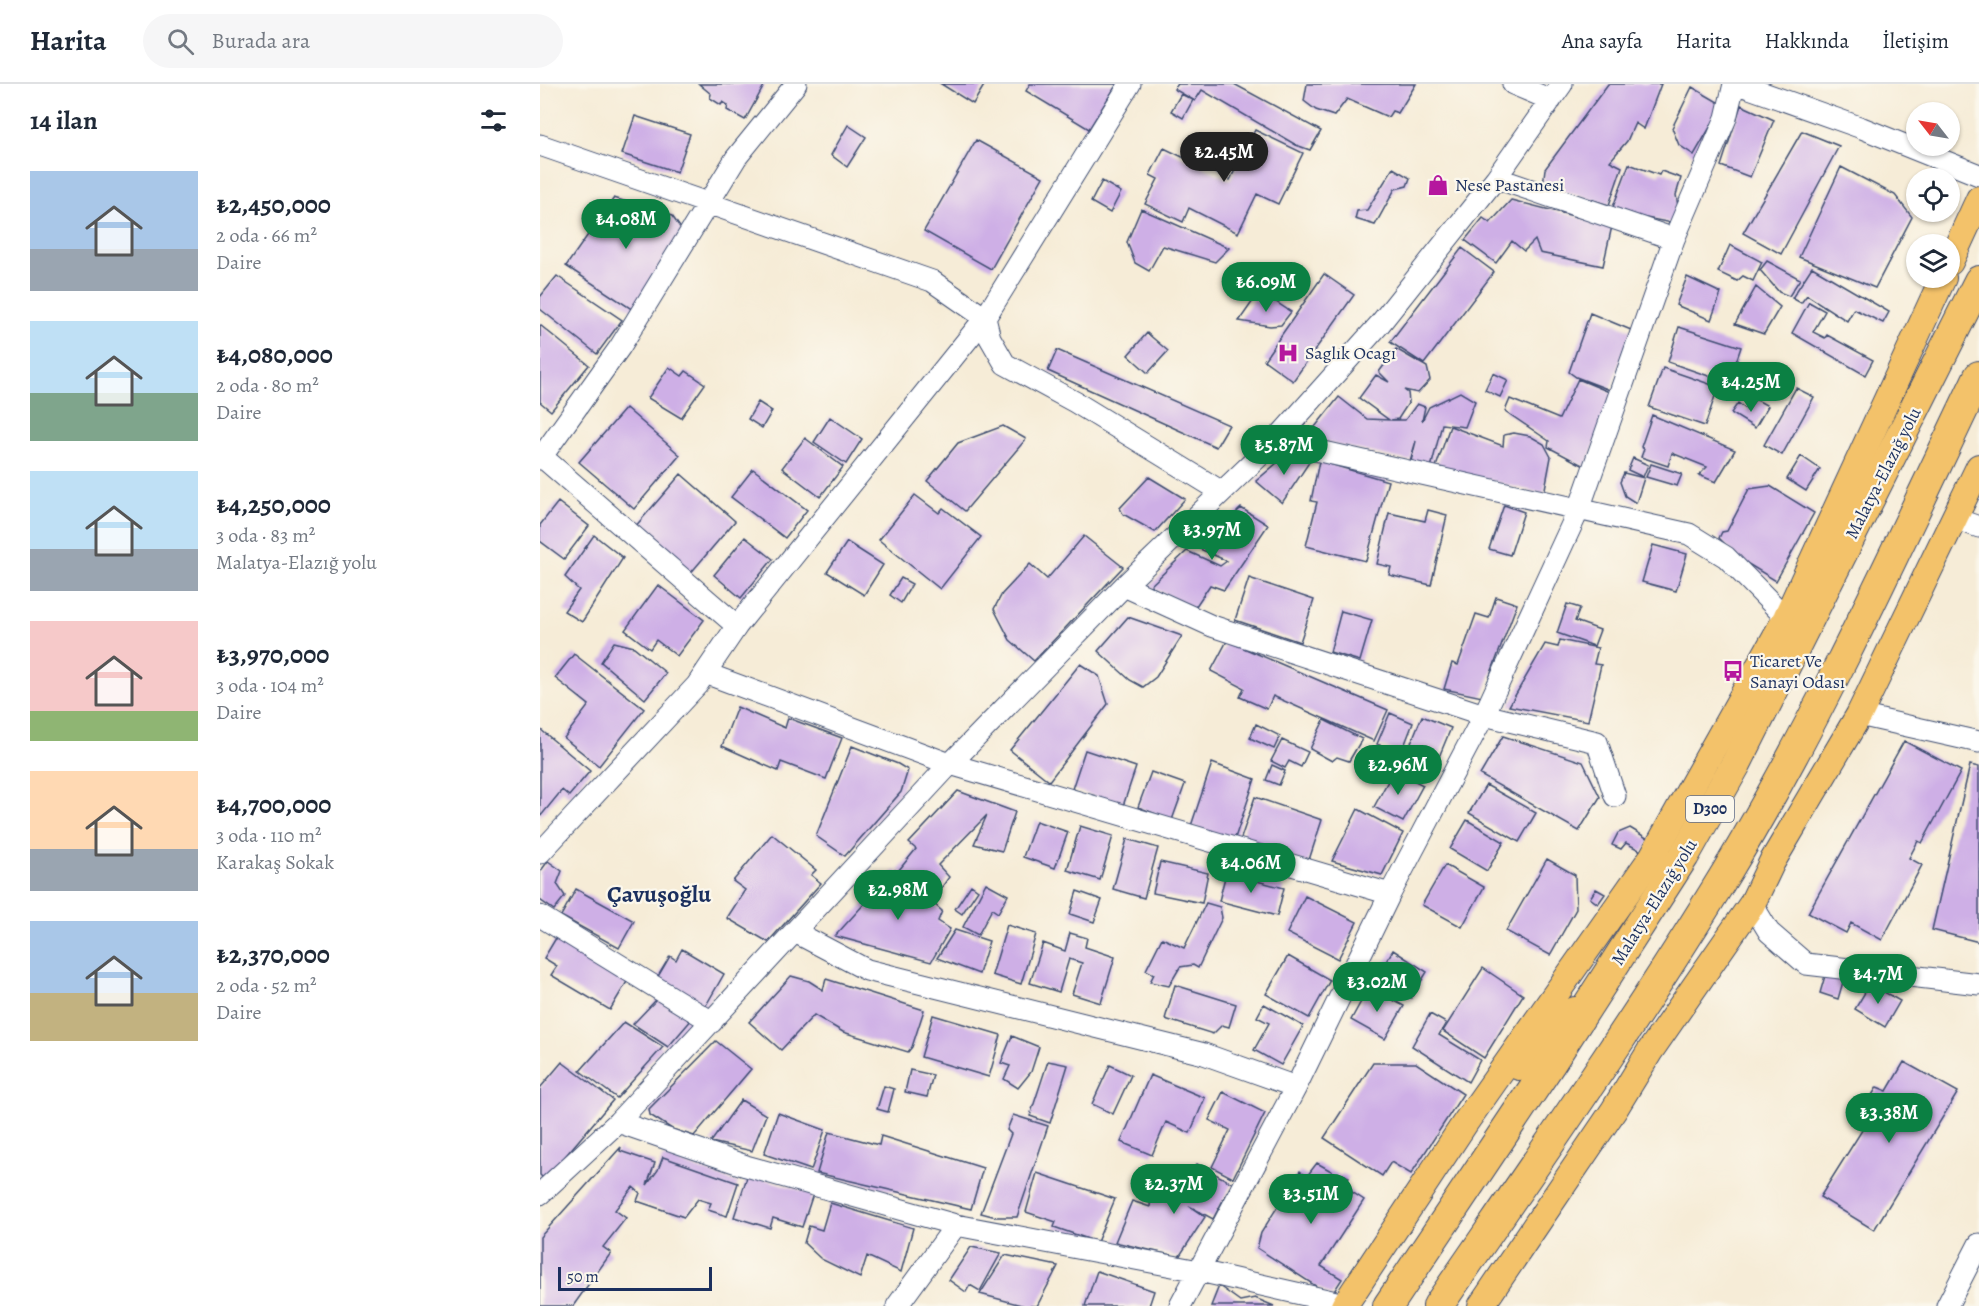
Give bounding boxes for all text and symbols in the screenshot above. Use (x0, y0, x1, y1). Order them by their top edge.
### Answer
search box (143, 14, 563, 68)
text: Harita (30, 22, 107, 60)
icon: search (164, 25, 197, 58)
text: Burada ara (212, 26, 310, 56)
text: Ana sayfa (1562, 27, 1643, 55)
text: Harita (1676, 27, 1732, 55)
text: Hakkında (1765, 27, 1849, 55)
text: İletişim (1882, 27, 1949, 55)
north arrow (1906, 102, 1960, 156)
map controls (1906, 102, 1960, 288)
text: 14 ilan (30, 103, 98, 138)
icon: filters (477, 104, 510, 137)
pin: ₺2.45M (1175, 132, 1273, 183)
text: ₺2.45M (1194, 138, 1254, 165)
button: locate (1906, 168, 1960, 222)
shop icon: Nese Pastanesi (1426, 173, 1450, 197)
place label: Nese Pastanesi (1455, 173, 1564, 197)
text: ₺2,450,000 (216, 187, 331, 222)
icon: home (78, 195, 150, 267)
pin: ₺4.08M (577, 199, 675, 250)
text: ₺4.08M (595, 205, 657, 232)
text: 2 oda · 66 m² (216, 222, 317, 249)
button: layers (1906, 234, 1960, 288)
text: Daire (216, 249, 261, 276)
pin: ₺6.09M (1217, 262, 1315, 313)
text: ₺6.09M (1236, 268, 1296, 295)
text: ₺4,080,000 (216, 337, 333, 372)
hospital icon: Saglık Ocagı (1276, 341, 1300, 365)
place label: Saglık Ocagı (1305, 341, 1396, 365)
icon: home (78, 345, 150, 417)
pin: ₺4.25M (1702, 362, 1800, 413)
text: ₺4.25M (1721, 368, 1781, 395)
text: 2 oda · 80 m² (216, 372, 319, 399)
text: Daire (216, 399, 261, 426)
street label: Malatya-Elazığ yolu (1839, 403, 1927, 543)
pin: ₺5.87M (1235, 425, 1333, 476)
text: ₺5.87M (1255, 431, 1313, 458)
text: ₺4,250,000 (216, 487, 331, 522)
icon: home (78, 495, 150, 567)
pin: ₺3.97M (1163, 510, 1261, 561)
text: ₺3.97M (1183, 516, 1241, 543)
text: 3 oda · 83 m² (216, 522, 315, 549)
text: Malatya-Elazığ yolu (216, 549, 377, 576)
text: ₺3,970,000 (216, 637, 329, 672)
icon: home (78, 645, 150, 717)
place label: Ticaret Ve Sanayi Odası (1750, 649, 1845, 694)
bus stop icon: Ticaret Ve Sanayi Odası (1721, 659, 1745, 683)
text: 3 oda · 104 m² (216, 672, 324, 699)
text: Daire (216, 699, 261, 726)
pin: ₺2.96M (1349, 745, 1447, 796)
text: ₺2.96M (1368, 751, 1428, 778)
text: ₺4,700,000 (216, 787, 331, 822)
icon: home (78, 795, 150, 867)
road number: D300 (1686, 796, 1734, 822)
text: 3 oda · 110 m² (216, 822, 322, 849)
street label: Malatya-Elazığ yolu (1605, 834, 1703, 970)
pin: ₺4.06M (1202, 843, 1300, 894)
text: Karakaş Sokak (216, 849, 334, 876)
text: ₺4.06M (1221, 849, 1281, 876)
pin: ₺2.98M (849, 870, 947, 921)
text: ₺2.98M (868, 876, 928, 903)
district label: Çavuşoğlu (607, 878, 712, 910)
text: ₺2,370,000 (216, 937, 330, 972)
icon: home (78, 945, 150, 1017)
pin: ₺4.7M (1836, 954, 1920, 1005)
text: ₺4.7M (1853, 960, 1903, 987)
pin: ₺3.02M (1328, 962, 1426, 1013)
text: ₺3.02M (1347, 968, 1407, 995)
text: 2 oda · 52 m² (216, 972, 317, 999)
text: Daire (216, 999, 261, 1026)
pin: ₺3.38M (1840, 1093, 1938, 1144)
text: ₺3.38M (1860, 1099, 1918, 1126)
pin: ₺2.37M (1125, 1164, 1223, 1215)
text: ₺2.37M (1145, 1170, 1203, 1197)
pin: ₺3.51M (1262, 1174, 1360, 1225)
text: ₺3.51M (1283, 1180, 1339, 1207)
scale bar (558, 1264, 712, 1292)
text: 50 m (567, 1266, 599, 1288)

